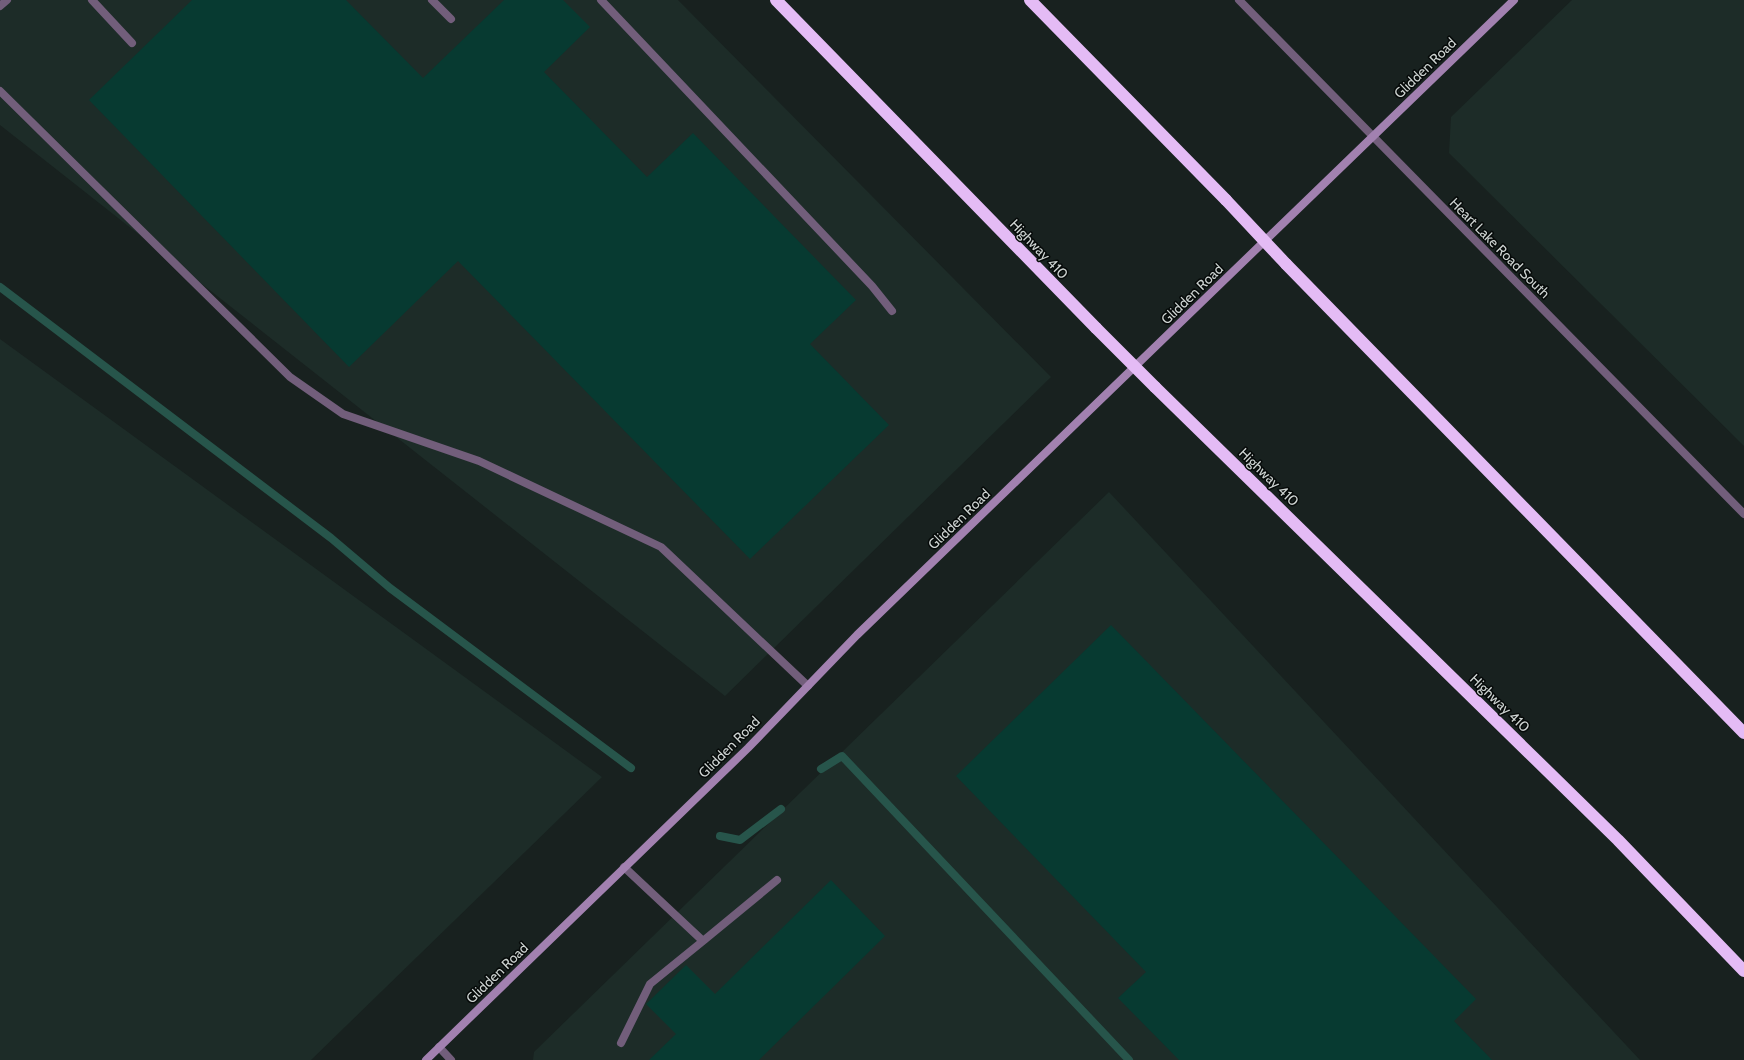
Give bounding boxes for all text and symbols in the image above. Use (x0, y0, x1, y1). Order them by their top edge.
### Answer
street label: Glidden Road (1390, 34, 1460, 102)
street label: Heart Lake Road South (1446, 194, 1554, 302)
street label: Highway 410 (1006, 215, 1072, 283)
street label: Glidden Road (1157, 260, 1227, 328)
street label: Highway 410 (1235, 444, 1303, 510)
street label: Glidden Road (924, 485, 994, 553)
street label: Highway 410 (1466, 670, 1534, 736)
street label: Glidden Road (694, 712, 764, 782)
street label: Glidden Road (462, 939, 532, 1007)

